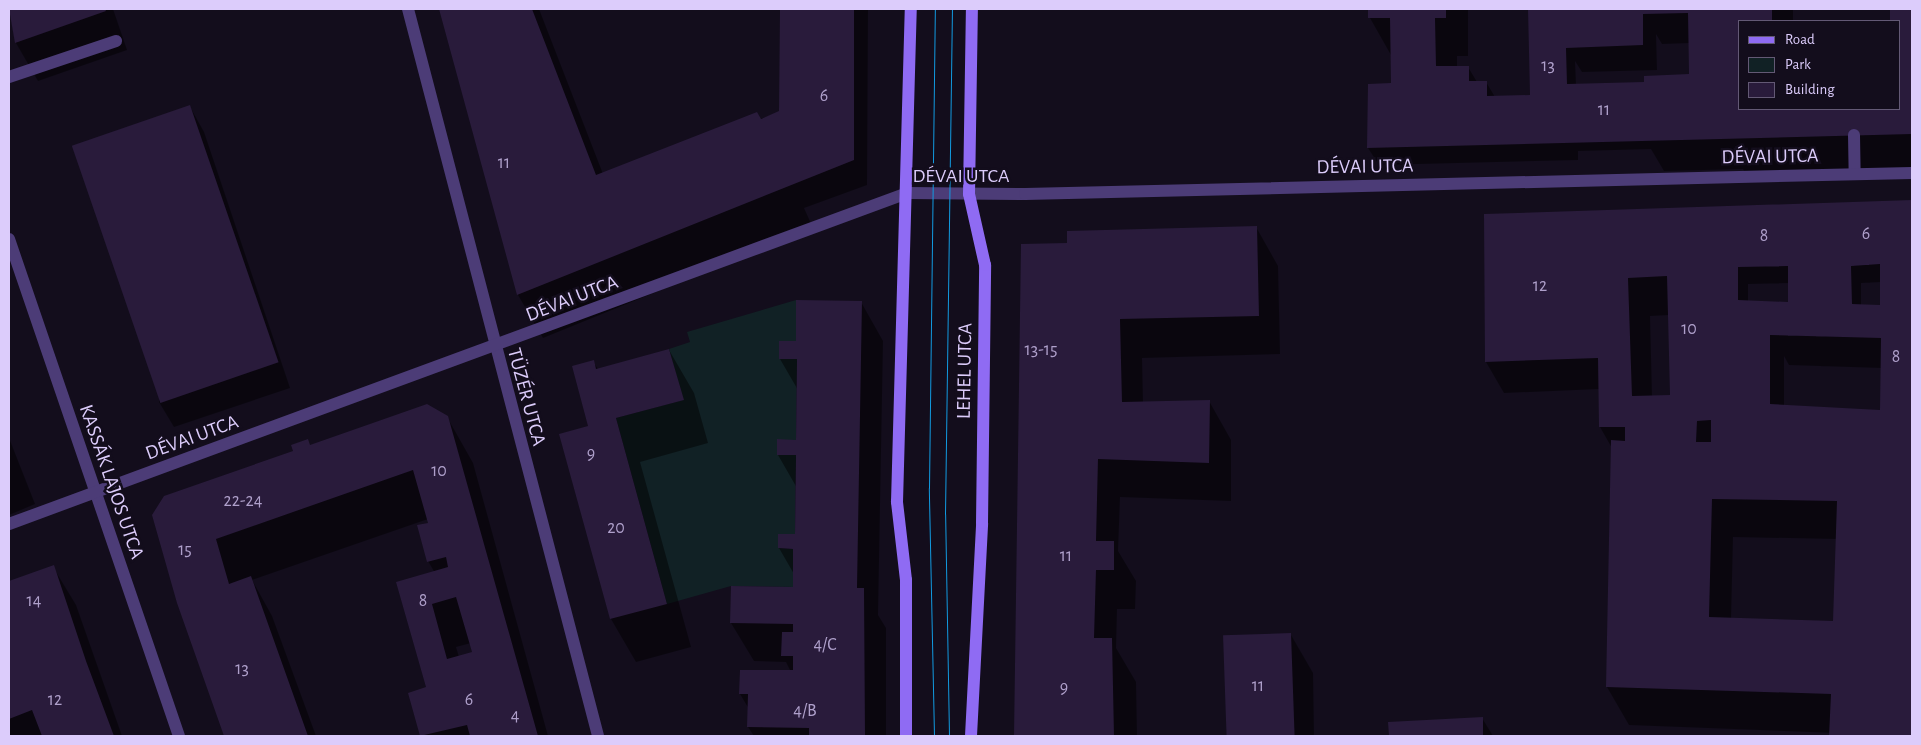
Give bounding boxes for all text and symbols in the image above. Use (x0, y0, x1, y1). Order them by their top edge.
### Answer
legend (1738, 20, 1901, 110)
text: Road (1785, 32, 1815, 47)
house number: 13 (1541, 55, 1555, 77)
text: Park (1785, 57, 1811, 72)
text: Building (1785, 82, 1835, 97)
house number: 6 (820, 85, 828, 107)
house number: 11 (1598, 99, 1610, 121)
street label: DÉVAI UTCA (1721, 144, 1819, 170)
house number: 11 (498, 152, 510, 174)
street label: DÉVAI UTCA (1316, 154, 1414, 180)
street label: DÉVAI UTCA (912, 164, 1010, 188)
house number: 6 (1862, 223, 1870, 245)
house number: 8 (1760, 225, 1768, 247)
street label: DÉVAI UTCA (522, 270, 622, 328)
house number: 12 (1533, 275, 1547, 297)
house number: 10 (1681, 318, 1697, 340)
street label: LEHEL UTCA (952, 323, 978, 419)
house number: 13-15 (1025, 339, 1057, 361)
street label: TÜZÉR UTCA (501, 345, 551, 449)
house number: 8 (1892, 346, 1900, 368)
street label: KASSÁK LAJOS UTCA (73, 402, 149, 562)
street label: DÉVAI UTCA (142, 410, 242, 466)
house number: 9 (587, 443, 595, 465)
house number: 10 (431, 460, 447, 482)
house number: 22-24 (224, 490, 262, 512)
house number: 20 (607, 517, 625, 539)
house number: 15 (178, 539, 192, 561)
house number: 11 (1060, 545, 1072, 567)
house number: 14 (27, 590, 41, 612)
house number: 8 (419, 590, 427, 612)
house number: 4/C (813, 634, 837, 656)
house number: 13 (235, 658, 249, 680)
house number: 11 (1252, 675, 1264, 697)
house number: 9 (1060, 677, 1068, 699)
house number: 12 (48, 689, 62, 711)
house number: 6 (465, 689, 473, 711)
house number: 4/B (793, 700, 817, 722)
house number: 4 (511, 705, 519, 727)

